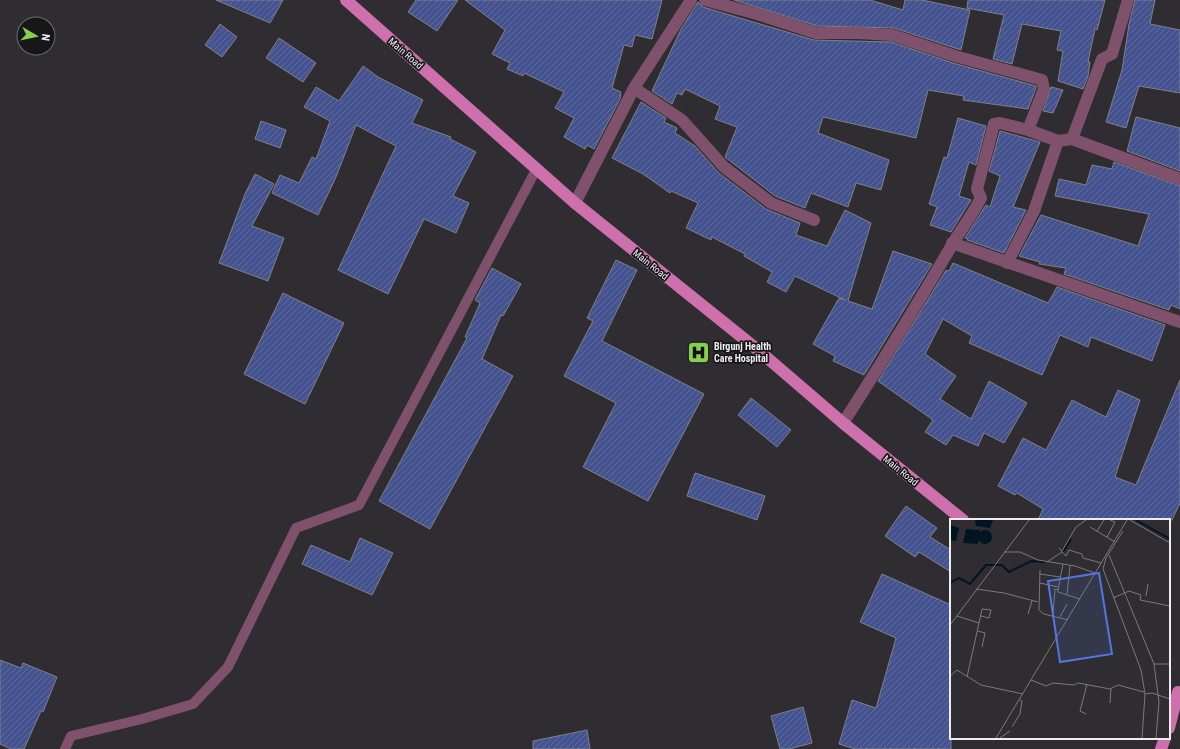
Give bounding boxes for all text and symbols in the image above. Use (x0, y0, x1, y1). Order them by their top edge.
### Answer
north arrow (16, 16, 56, 56)
text: N (38, 33, 52, 42)
street label: Main Road (386, 35, 425, 71)
street label: Main Road (631, 247, 670, 282)
hospital icon: Birgunj Health Care Hospital (686, 339, 712, 365)
place label: Birgunj Health Care Hospital (714, 341, 771, 364)
street label: Main Road (881, 453, 920, 488)
inset map (950, 519, 1170, 739)

